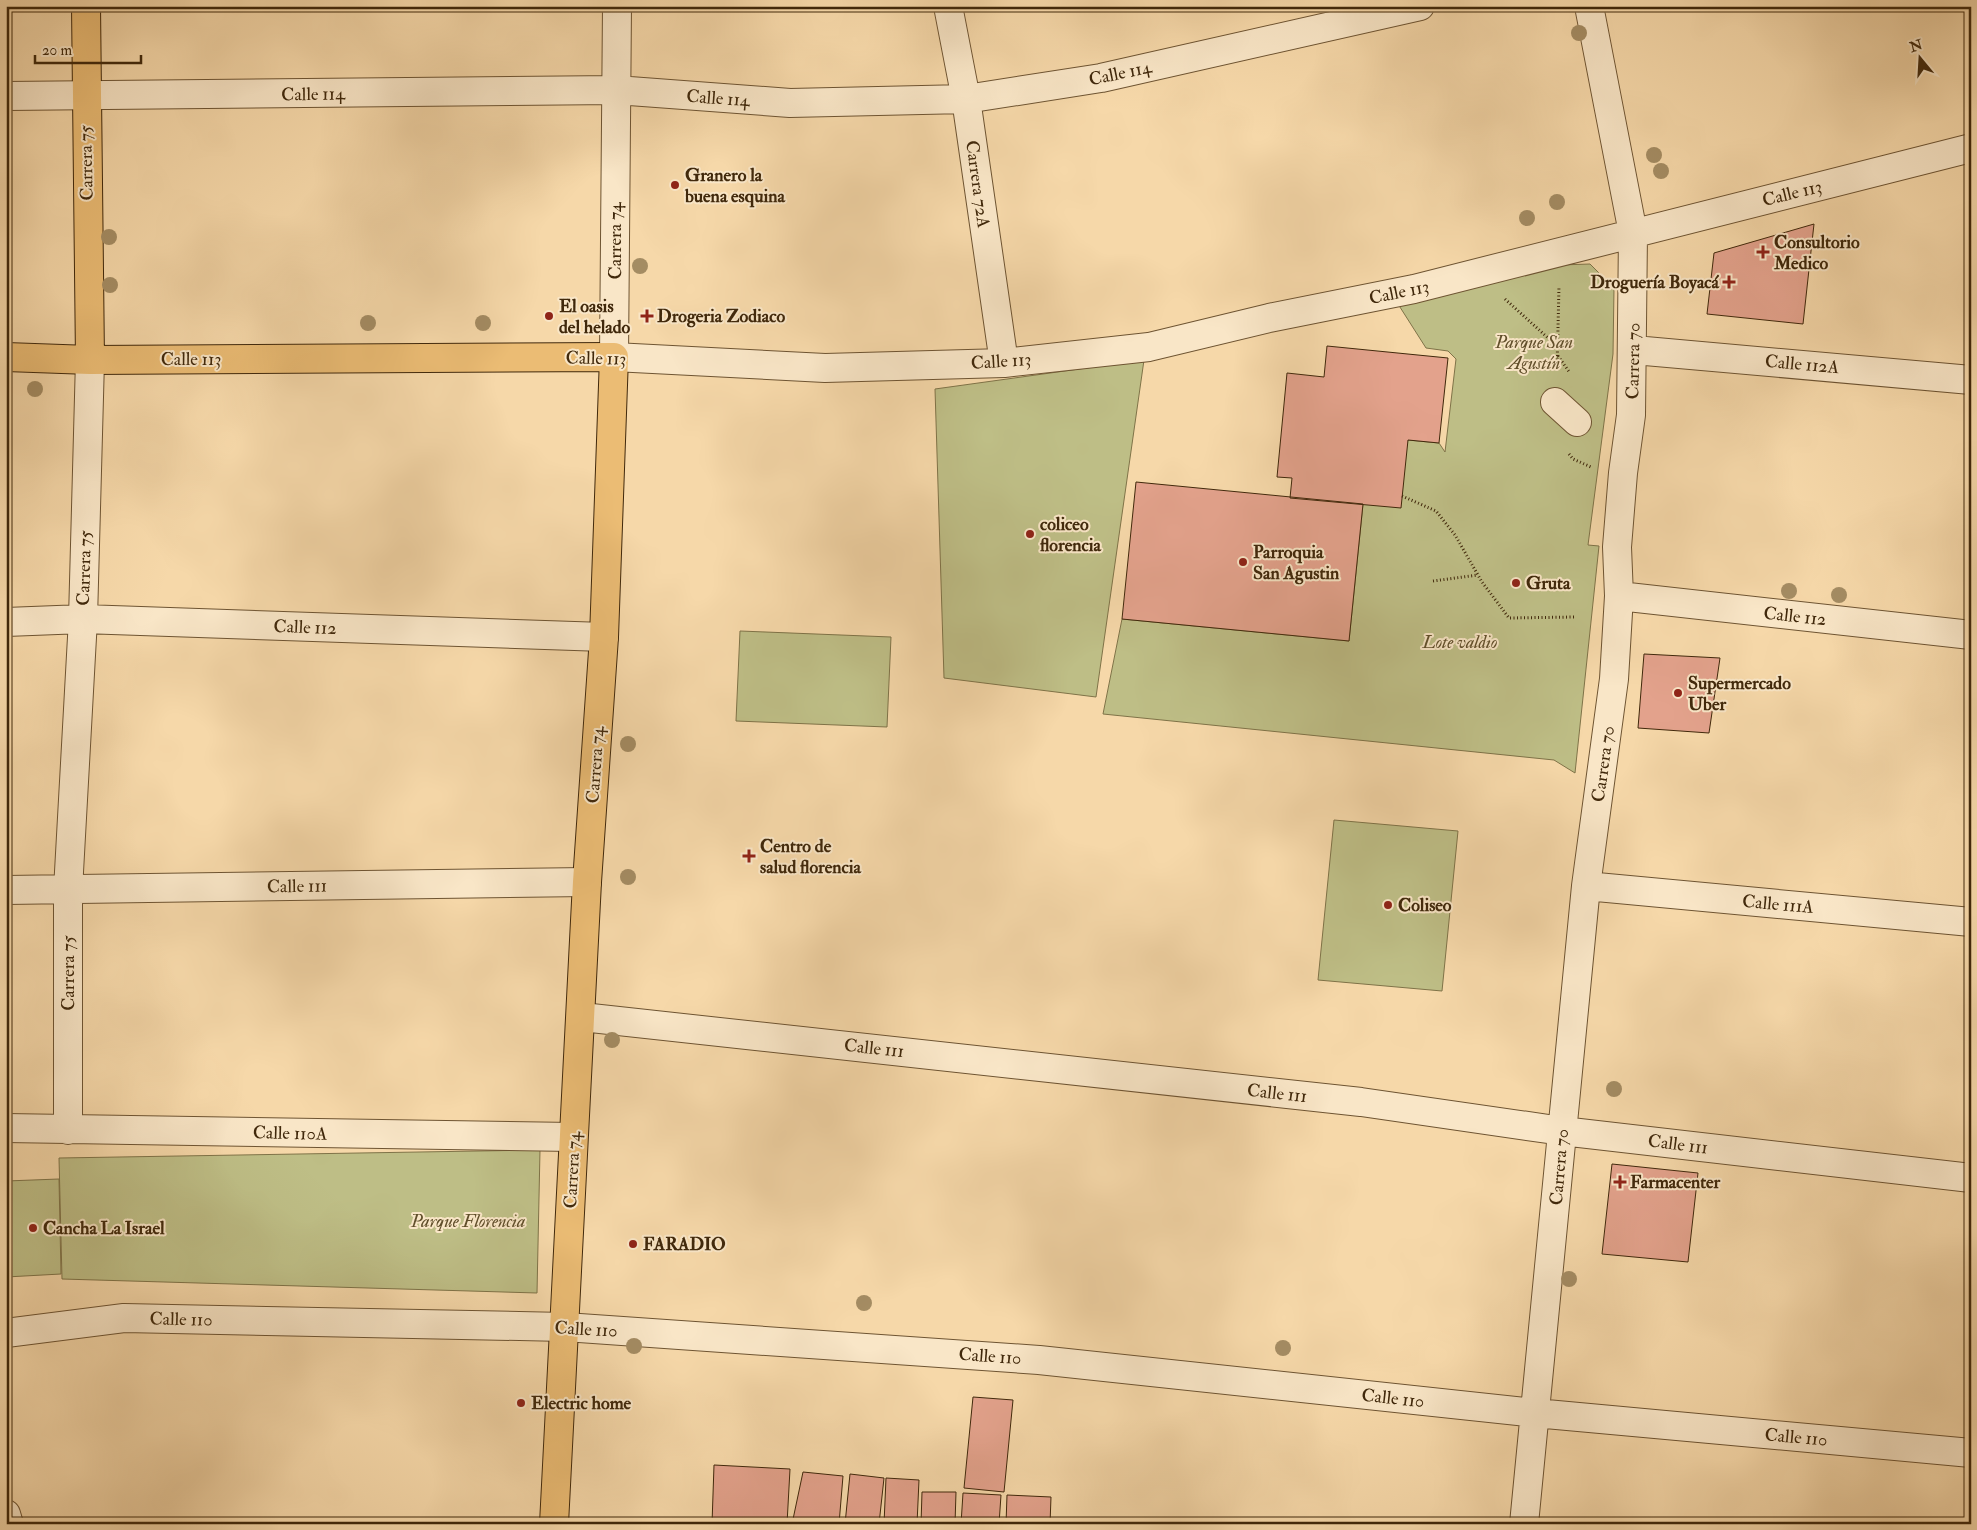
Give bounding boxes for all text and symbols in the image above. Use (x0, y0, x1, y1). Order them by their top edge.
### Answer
scale bar (35, 32, 141, 64)
north arrow (1894, 32, 1944, 82)
text: N (1907, 36, 1925, 56)
text: 20 m (42, 41, 72, 60)
street label: Calle 114 (1087, 55, 1155, 91)
street label: Calle 114 (281, 82, 346, 107)
street label: Calle 114 (685, 85, 752, 112)
street label: Carrera 75 (74, 125, 99, 201)
street label: Carrera 72A (960, 139, 995, 230)
place label: Granero la buena esquina (684, 164, 786, 208)
street label: Calle 113 (1760, 175, 1824, 212)
marker: Granero la buena esquina (669, 179, 681, 191)
street label: Carrera 74 (604, 201, 627, 279)
place label: Consultorio Medico (1773, 231, 1860, 275)
marker: Consultorio Medico (1756, 245, 1770, 259)
place label: Droguería Boyacá (1590, 271, 1720, 294)
street label: Calle 113 (1367, 275, 1431, 310)
marker: Droguería Boyacá (1723, 276, 1735, 288)
place label: El oasis del helado (559, 295, 631, 339)
place label: Drogeria Zodiaco (657, 305, 785, 328)
marker: El oasis del helado (543, 310, 555, 322)
marker: Drogeria Zodiaco (641, 310, 653, 322)
street label: Carrera 70 (1621, 322, 1646, 400)
park label: Parque San Agustín (1494, 331, 1573, 375)
street label: Calle 113 (565, 346, 627, 371)
street label: Calle 113 (161, 348, 221, 371)
street label: Calle 113 (970, 348, 1032, 375)
street label: Calle 112A (1764, 350, 1841, 379)
place label: coliceo florencia (1039, 513, 1101, 557)
marker: coliceo florencia (1024, 528, 1036, 540)
street label: Carrera 75 (72, 530, 97, 606)
place label: Parroquia San Agustin (1253, 541, 1340, 585)
marker: Parroquia San Agustin (1237, 556, 1249, 568)
place label: Gruta (1526, 572, 1571, 595)
marker: Gruta (1510, 577, 1522, 589)
street label: Calle 112 (1762, 602, 1827, 631)
street label: Calle 112 (273, 615, 337, 640)
park label: Lote valdio (1422, 631, 1497, 654)
place label: Supermercado Uber (1688, 672, 1791, 716)
marker: Supermercado Uber (1672, 687, 1684, 699)
street label: Carrera 70 (1587, 724, 1620, 804)
street label: Carrera 74 (581, 725, 610, 804)
place label: Centro de salud florencia (760, 835, 862, 879)
marker: Centro de salud florencia (742, 849, 756, 863)
street label: Calle 111 (267, 874, 327, 899)
street label: Calle 111A (1741, 890, 1815, 919)
place label: Coliseo (1398, 894, 1452, 917)
marker: Coliseo (1382, 899, 1394, 911)
street label: Carrera 75 (57, 935, 80, 1011)
street label: Calle 111 (843, 1034, 905, 1063)
street label: Calle 111 (1246, 1079, 1308, 1108)
street label: Calle 110A (253, 1121, 328, 1146)
street label: Carrera 70 (1545, 1128, 1574, 1206)
street label: Calle 111 (1647, 1129, 1709, 1160)
street label: Carrera 74 (559, 1130, 586, 1209)
place label: Farmacenter (1630, 1171, 1721, 1194)
marker: Farmacenter (1614, 1176, 1626, 1188)
park label: Parque Florencia (410, 1210, 525, 1233)
place label: Cancha La Israel (43, 1217, 165, 1240)
marker: Cancha La Israel (27, 1222, 39, 1234)
place label: FARADIO (643, 1233, 726, 1256)
marker: FARADIO (627, 1238, 639, 1250)
street label: Calle 110 (149, 1307, 213, 1332)
street label: Calle 110 (554, 1316, 618, 1343)
street label: Calle 110 (958, 1343, 1022, 1370)
street label: Calle 110 (1360, 1384, 1425, 1413)
place label: Electric home (531, 1392, 632, 1415)
marker: Electric home (515, 1397, 527, 1409)
street label: Calle 110 (1764, 1423, 1828, 1452)

